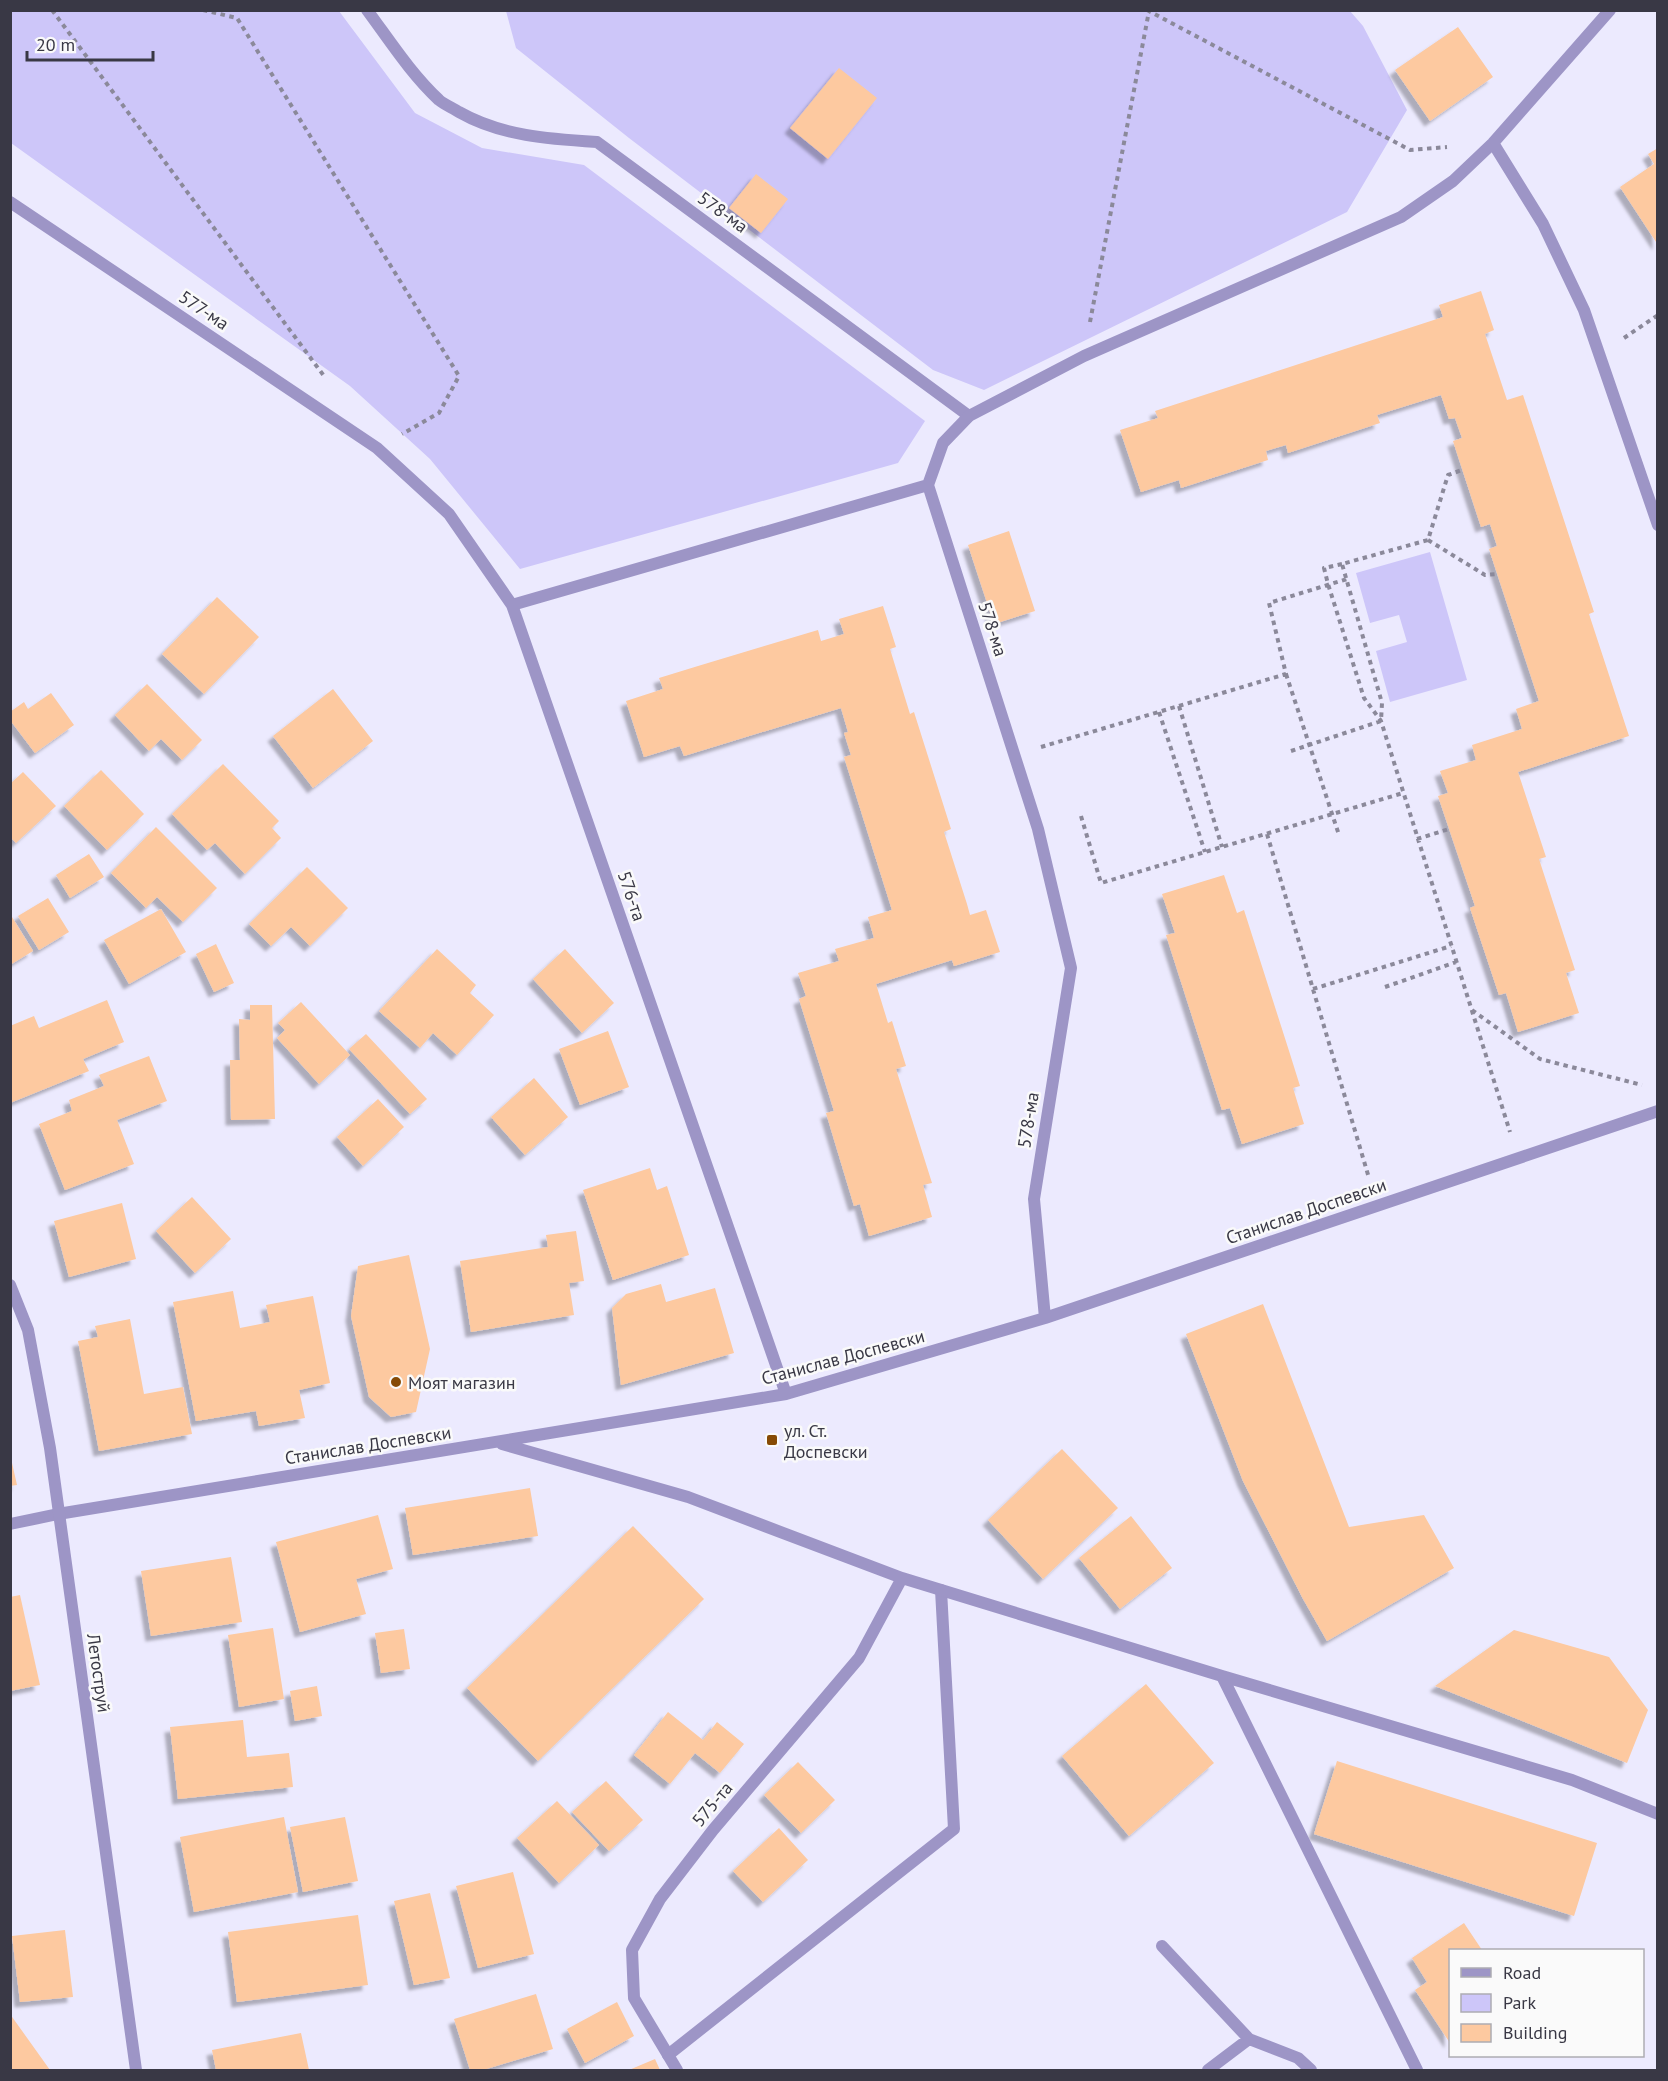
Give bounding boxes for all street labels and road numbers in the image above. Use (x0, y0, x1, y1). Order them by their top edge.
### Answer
street label: 578-ма (693, 186, 753, 238)
street label: 577-ма (175, 285, 233, 335)
street label: 578-ма (973, 599, 1013, 659)
street label: 576-та (613, 868, 651, 924)
street label: 578-ма (1012, 1090, 1044, 1150)
street label: Станислав Доспевски (1223, 1173, 1389, 1249)
street label: Станислав Доспевски (759, 1324, 927, 1390)
street label: Станислав Доспевски (283, 1421, 453, 1469)
street label: Летоструй (82, 1631, 116, 1714)
street label: 575-та (687, 1777, 737, 1831)

